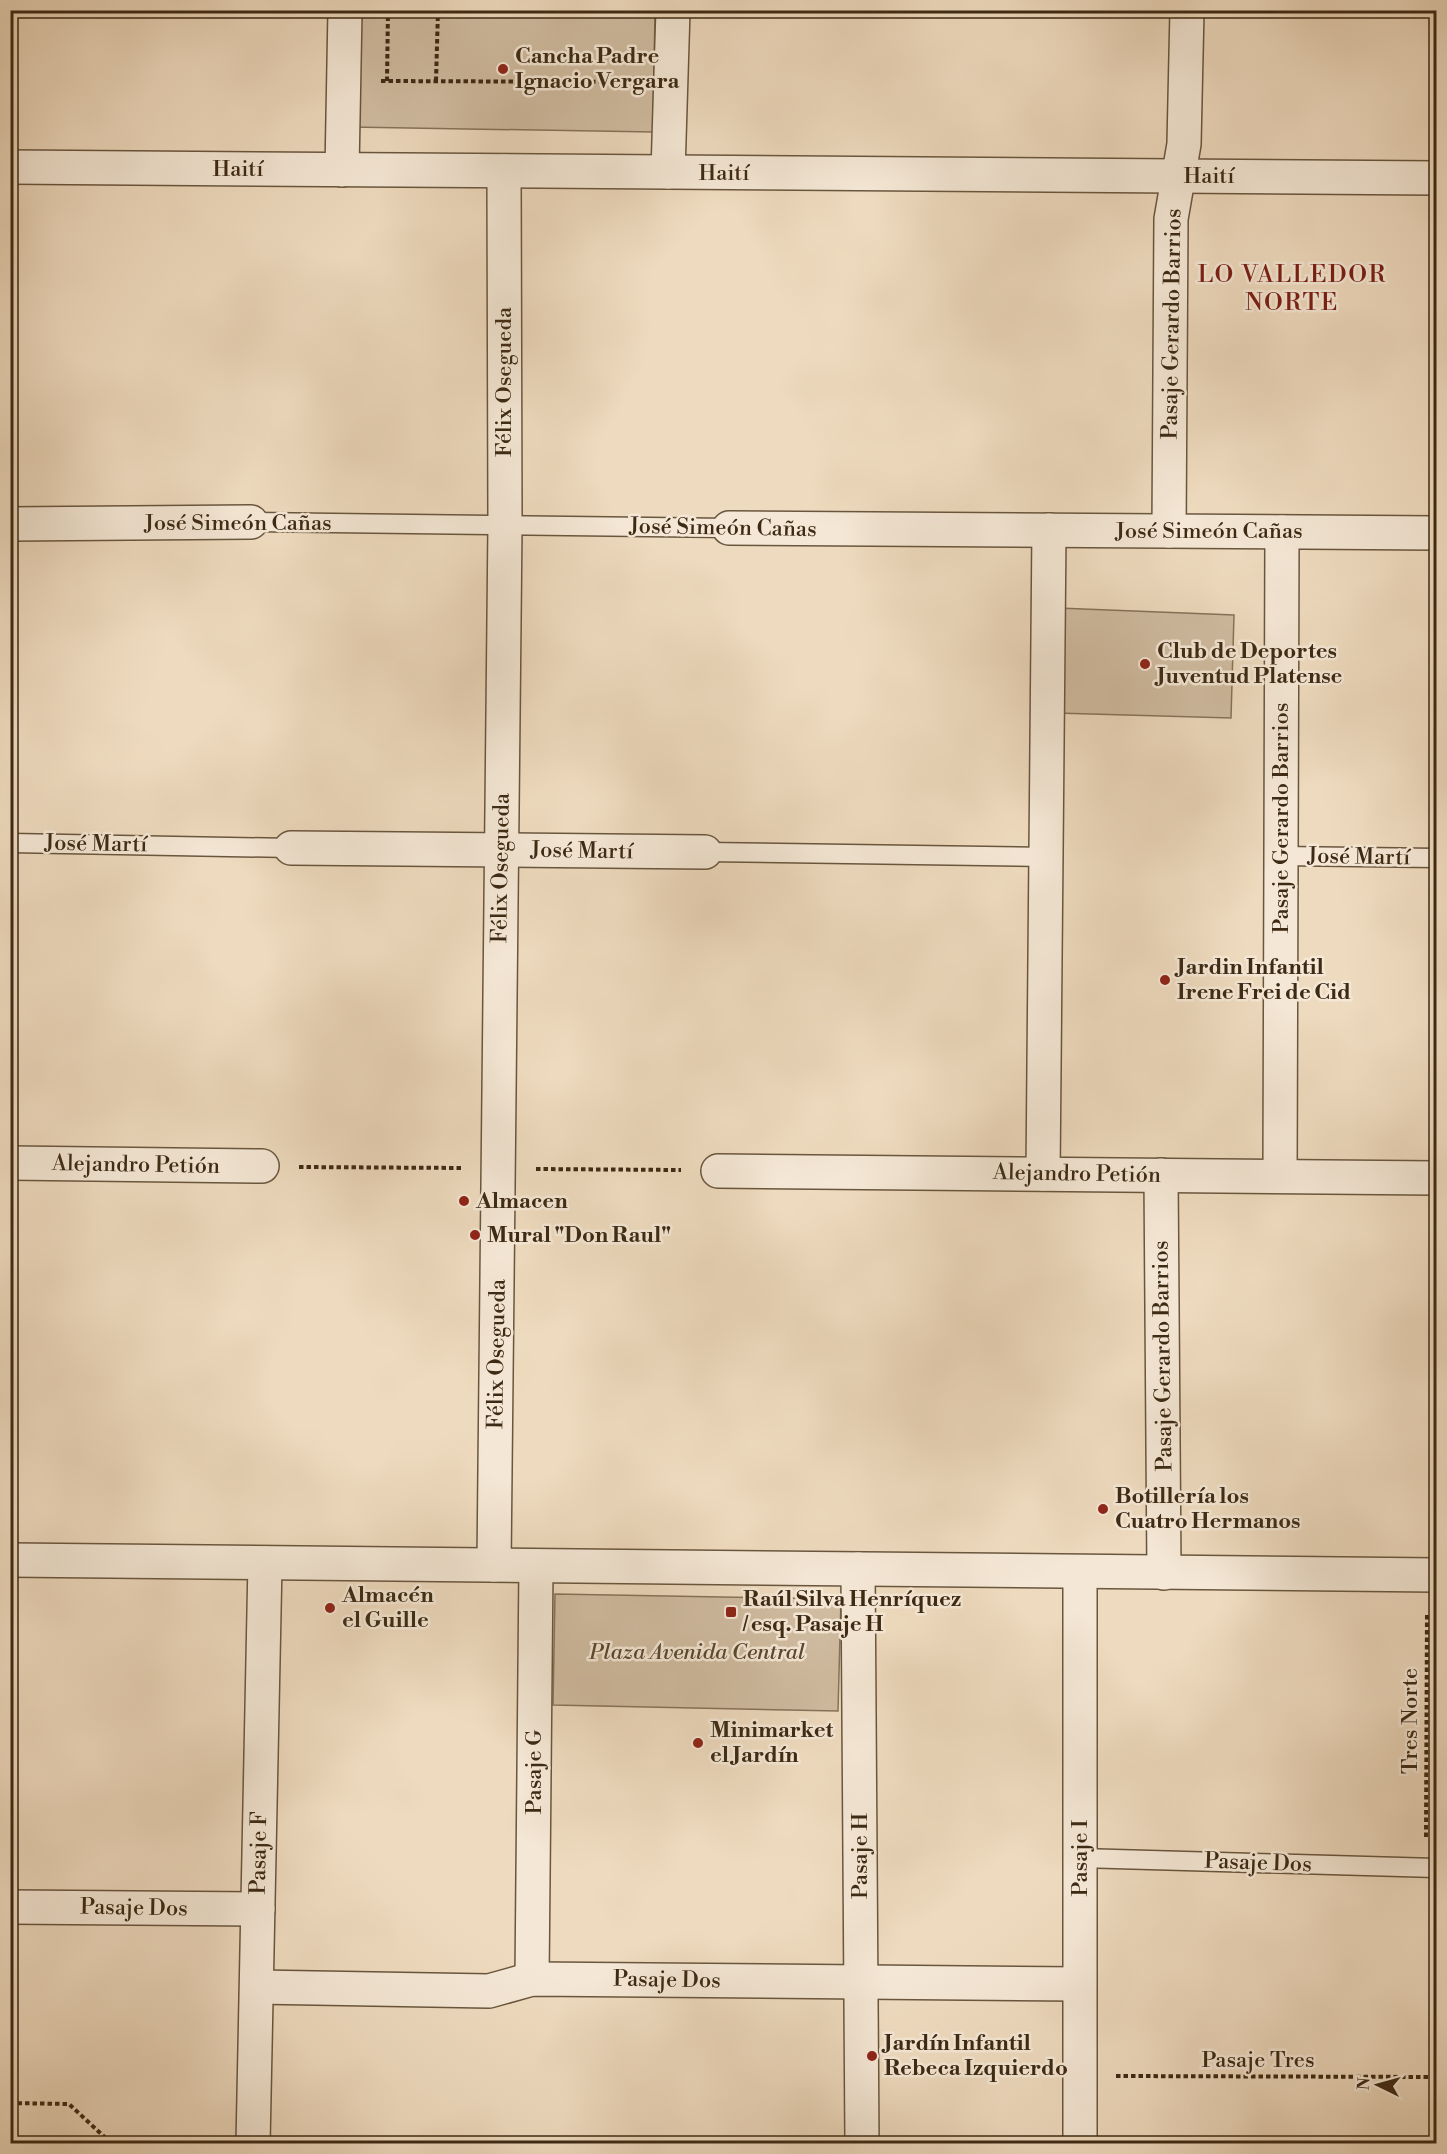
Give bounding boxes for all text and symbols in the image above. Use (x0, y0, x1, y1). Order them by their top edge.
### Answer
place label: Cancha Padre Ignacio Vergara (515, 43, 681, 95)
marker: Cancha Padre Ignacio Vergara (496, 62, 510, 76)
street label: Haití (213, 156, 264, 183)
street label: Haití (699, 160, 750, 187)
street label: Haití (1184, 163, 1235, 190)
street label: Pasaje Gerardo Barrios (1156, 208, 1188, 440)
district label: LO VALLEDOR NORTE (1197, 260, 1387, 318)
street label: Félix Osegueda (491, 306, 518, 457)
street label: José Simeón Cañas (143, 510, 332, 537)
street label: José Simeón Cañas (628, 513, 817, 543)
street label: José Simeón Cañas (1114, 518, 1303, 545)
place label: Club de Deportes Juventud Platense (1154, 638, 1343, 690)
marker: Club de Deportes Juventud Platense (1138, 657, 1152, 671)
street label: Pasaje Gerardo Barrios (1268, 703, 1295, 933)
street label: Félix Osegueda (486, 792, 516, 943)
street label: José Martí (43, 830, 148, 858)
street label: José Martí (529, 837, 634, 865)
street label: José Martí (1306, 843, 1411, 871)
place label: Jardin Infantil Irene Frei de Cid (1174, 954, 1351, 1006)
marker: Jardin Infantil Irene Frei de Cid (1158, 973, 1172, 987)
street label: Alejandro Petión (51, 1150, 220, 1180)
street label: Alejandro Petión (992, 1159, 1161, 1189)
place label: Almacen (475, 1188, 568, 1215)
marker: Almacen (457, 1194, 471, 1208)
place label: Mural "Don Raul" (487, 1222, 671, 1249)
marker: Mural "Don Raul" (468, 1228, 482, 1242)
street label: Pasaje Gerardo Barrios (1147, 1240, 1179, 1472)
street label: Félix Osegueda (482, 1278, 512, 1429)
place label: Botillería los Cuatro Hermanos (1115, 1483, 1301, 1535)
marker: Botillería los Cuatro Hermanos (1096, 1502, 1110, 1516)
place label: Almacén el Guille (341, 1582, 434, 1634)
place label: Raúl Silva Henríquez / esq. Pasaje H (742, 1586, 961, 1638)
marker: Almacén el Guille (323, 1601, 337, 1615)
marker: Raúl Silva Henríquez / esq. Pasaje H (724, 1605, 738, 1619)
park label: Plaza Avenida Central (588, 1639, 805, 1666)
street label: Tres Norte (1397, 1668, 1424, 1774)
place label: Minimarket el Jardín (710, 1717, 834, 1769)
street label: Pasaje G (521, 1730, 548, 1814)
marker: Minimarket el Jardín (691, 1736, 705, 1750)
street label: Pasaje F (245, 1811, 273, 1895)
street label: Pasaje H (847, 1813, 874, 1899)
street label: Pasaje I (1067, 1819, 1094, 1896)
street label: Pasaje Dos (1204, 1848, 1312, 1878)
street label: Pasaje Dos (80, 1894, 188, 1922)
street label: Pasaje Dos (613, 1966, 721, 1994)
place label: Jardín Infantil Rebeca Izquierdo (881, 2030, 1068, 2082)
street label: Pasaje Tres (1201, 2047, 1315, 2074)
marker: Jardín Infantil Rebeca Izquierdo (865, 2049, 879, 2063)
north arrow (1348, 2055, 1408, 2115)
text: N (1354, 2076, 1375, 2091)

